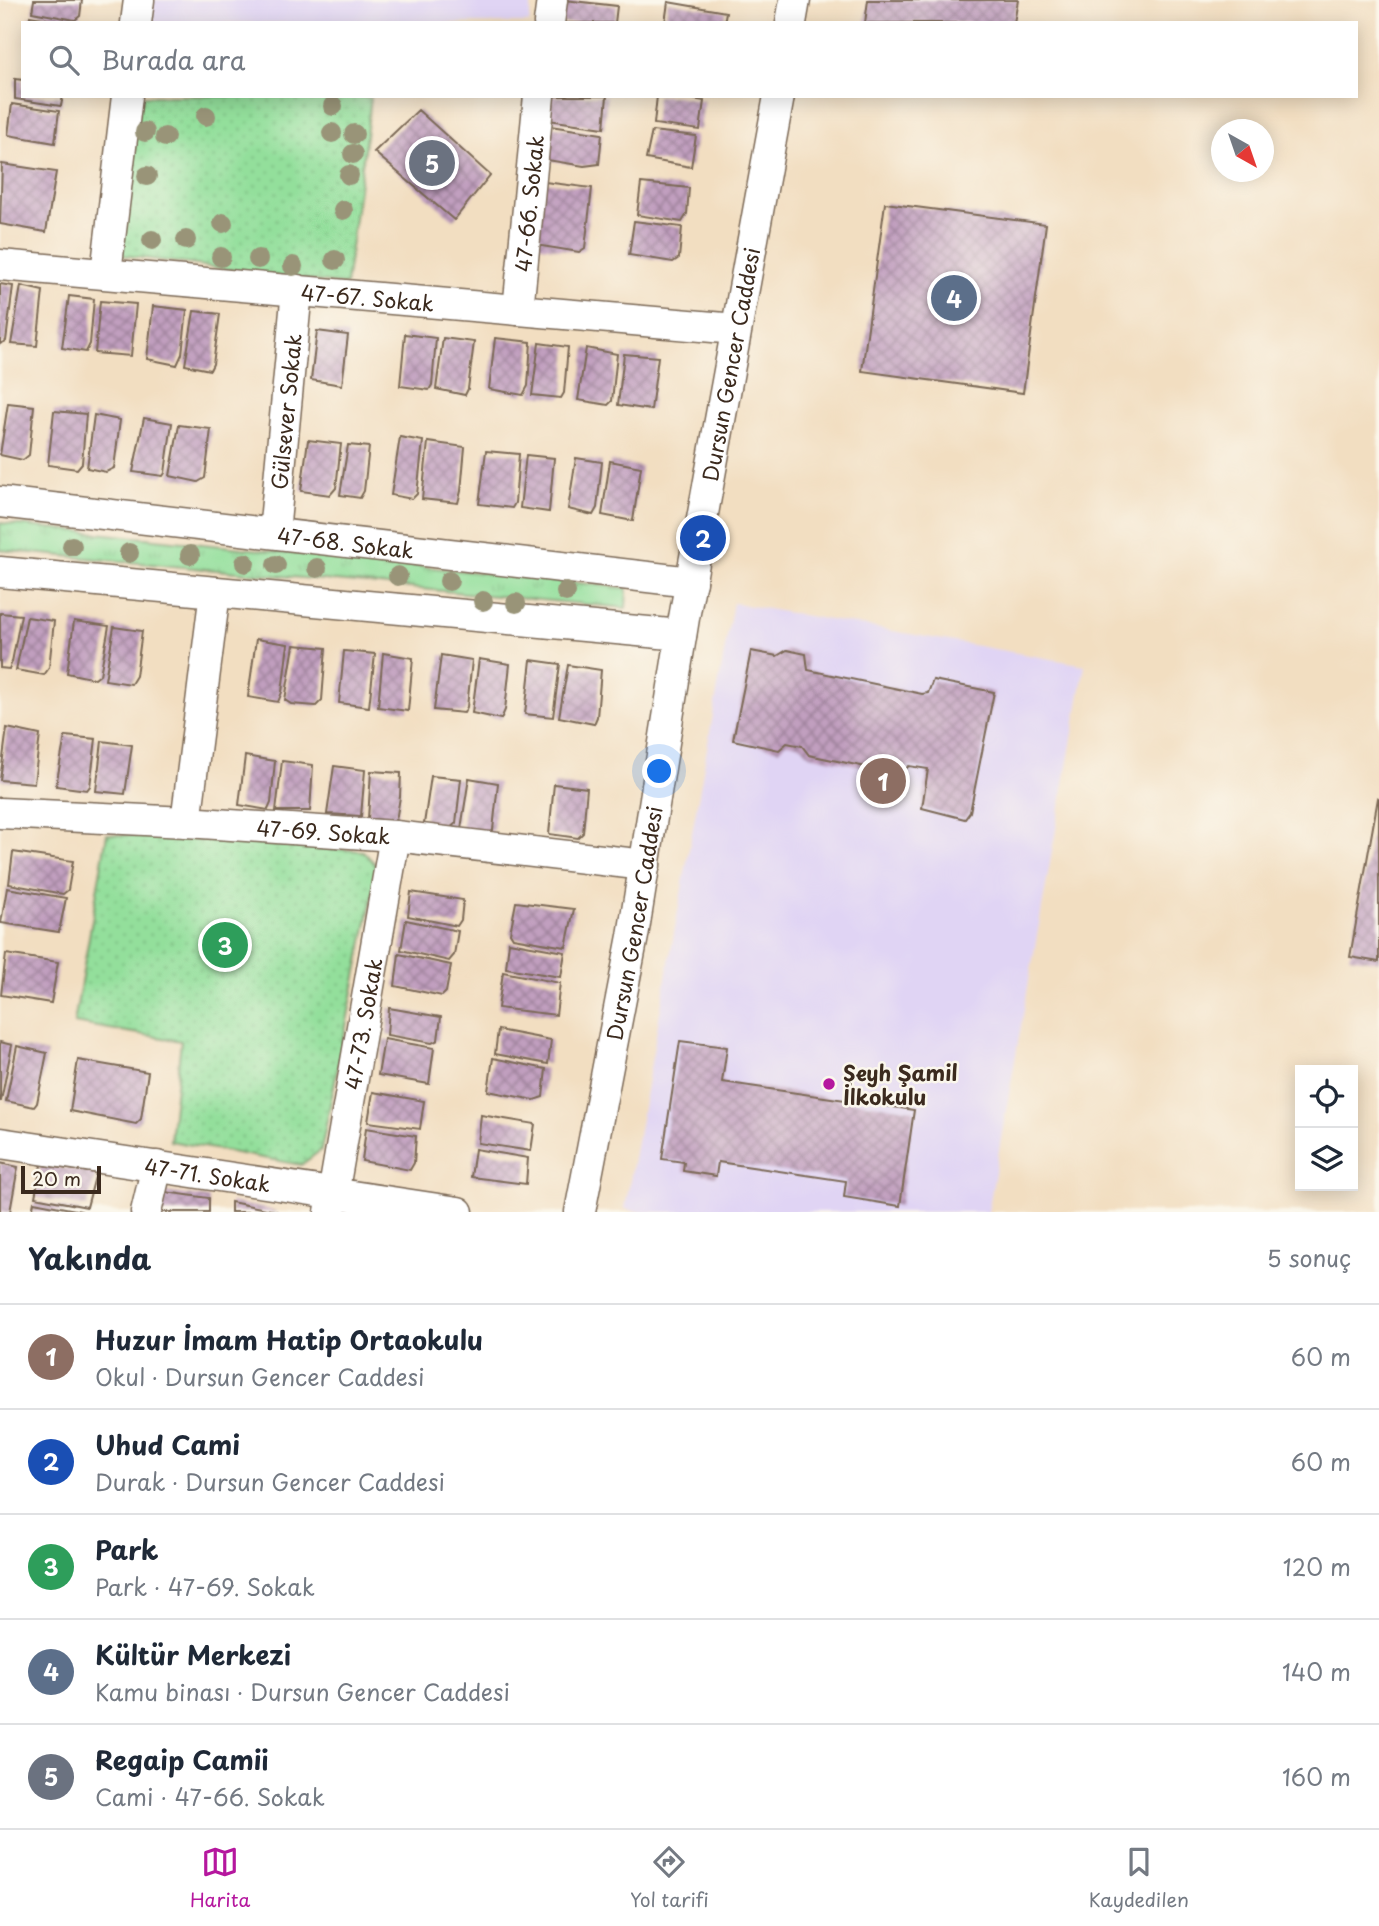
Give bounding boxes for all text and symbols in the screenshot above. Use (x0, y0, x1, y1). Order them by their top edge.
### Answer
search box (21, 21, 1358, 98)
text: Burada ara (101, 40, 245, 79)
icon: search (45, 41, 83, 79)
north arrow (1211, 119, 1274, 182)
street label: 47-66. Sokak (506, 134, 551, 273)
pin: 5 (409, 137, 455, 189)
street label: Dursun Gencer Caddesi (693, 245, 767, 484)
pin: 4 (931, 272, 977, 324)
street label: 47-67. Sokak (300, 275, 435, 319)
street label: Gülsever Sokak (262, 332, 309, 491)
pin: 2 (680, 512, 726, 564)
street label: 47-68. Sokak (276, 518, 416, 566)
your location (642, 754, 676, 788)
pin: 1 (860, 755, 906, 807)
street label: Dursun Gencer Caddesi (597, 804, 670, 1043)
street label: 47-69. Sokak (255, 811, 392, 852)
pin: 3 (202, 919, 248, 971)
street label: 47-73. Sokak (335, 955, 390, 1092)
place label: Şeyh Şamil İlkokulu (843, 1056, 958, 1112)
map controls (1295, 1065, 1358, 1191)
button: locate (1295, 1065, 1358, 1128)
marker: Şeyh Şamil İlkokulu (821, 1076, 837, 1092)
button: layers (1295, 1128, 1358, 1191)
street label: 47-71. Sokak (142, 1149, 273, 1200)
scale bar (21, 1163, 102, 1195)
text: 20 m (32, 1164, 81, 1192)
text: Yakında (28, 1235, 151, 1280)
text: 5 sonuç (1267, 1240, 1351, 1275)
text: Huzur İmam Hatip Ortaokulu (95, 1320, 483, 1359)
text: 1 (46, 1339, 57, 1374)
text: 60 m (1291, 1339, 1351, 1374)
text: Okul · Dursun Gencer Caddesi (95, 1359, 424, 1394)
text: Uhud Cami (95, 1425, 240, 1464)
text: 2 (43, 1444, 59, 1479)
text: 60 m (1291, 1444, 1351, 1479)
text: Durak · Dursun Gencer Caddesi (95, 1464, 445, 1499)
text: Park (95, 1530, 159, 1569)
text: 3 (43, 1549, 59, 1584)
text: 120 m (1283, 1549, 1351, 1584)
text: Park · 47-69. Sokak (95, 1569, 315, 1604)
text: Kültür Merkezi (95, 1635, 291, 1674)
text: 4 (43, 1654, 59, 1689)
text: 140 m (1282, 1654, 1351, 1689)
text: Kamu binası · Dursun Gencer Caddesi (95, 1674, 510, 1709)
text: Regaip Camii (95, 1740, 268, 1779)
text: 5 (44, 1759, 58, 1794)
text: 160 m (1282, 1759, 1351, 1794)
text: Cami · 47-66. Sokak (95, 1779, 325, 1814)
tab: Harita (190, 1843, 250, 1913)
tab: Yol tarifi (630, 1843, 709, 1913)
tab: Kaydedilen (1089, 1843, 1189, 1913)

